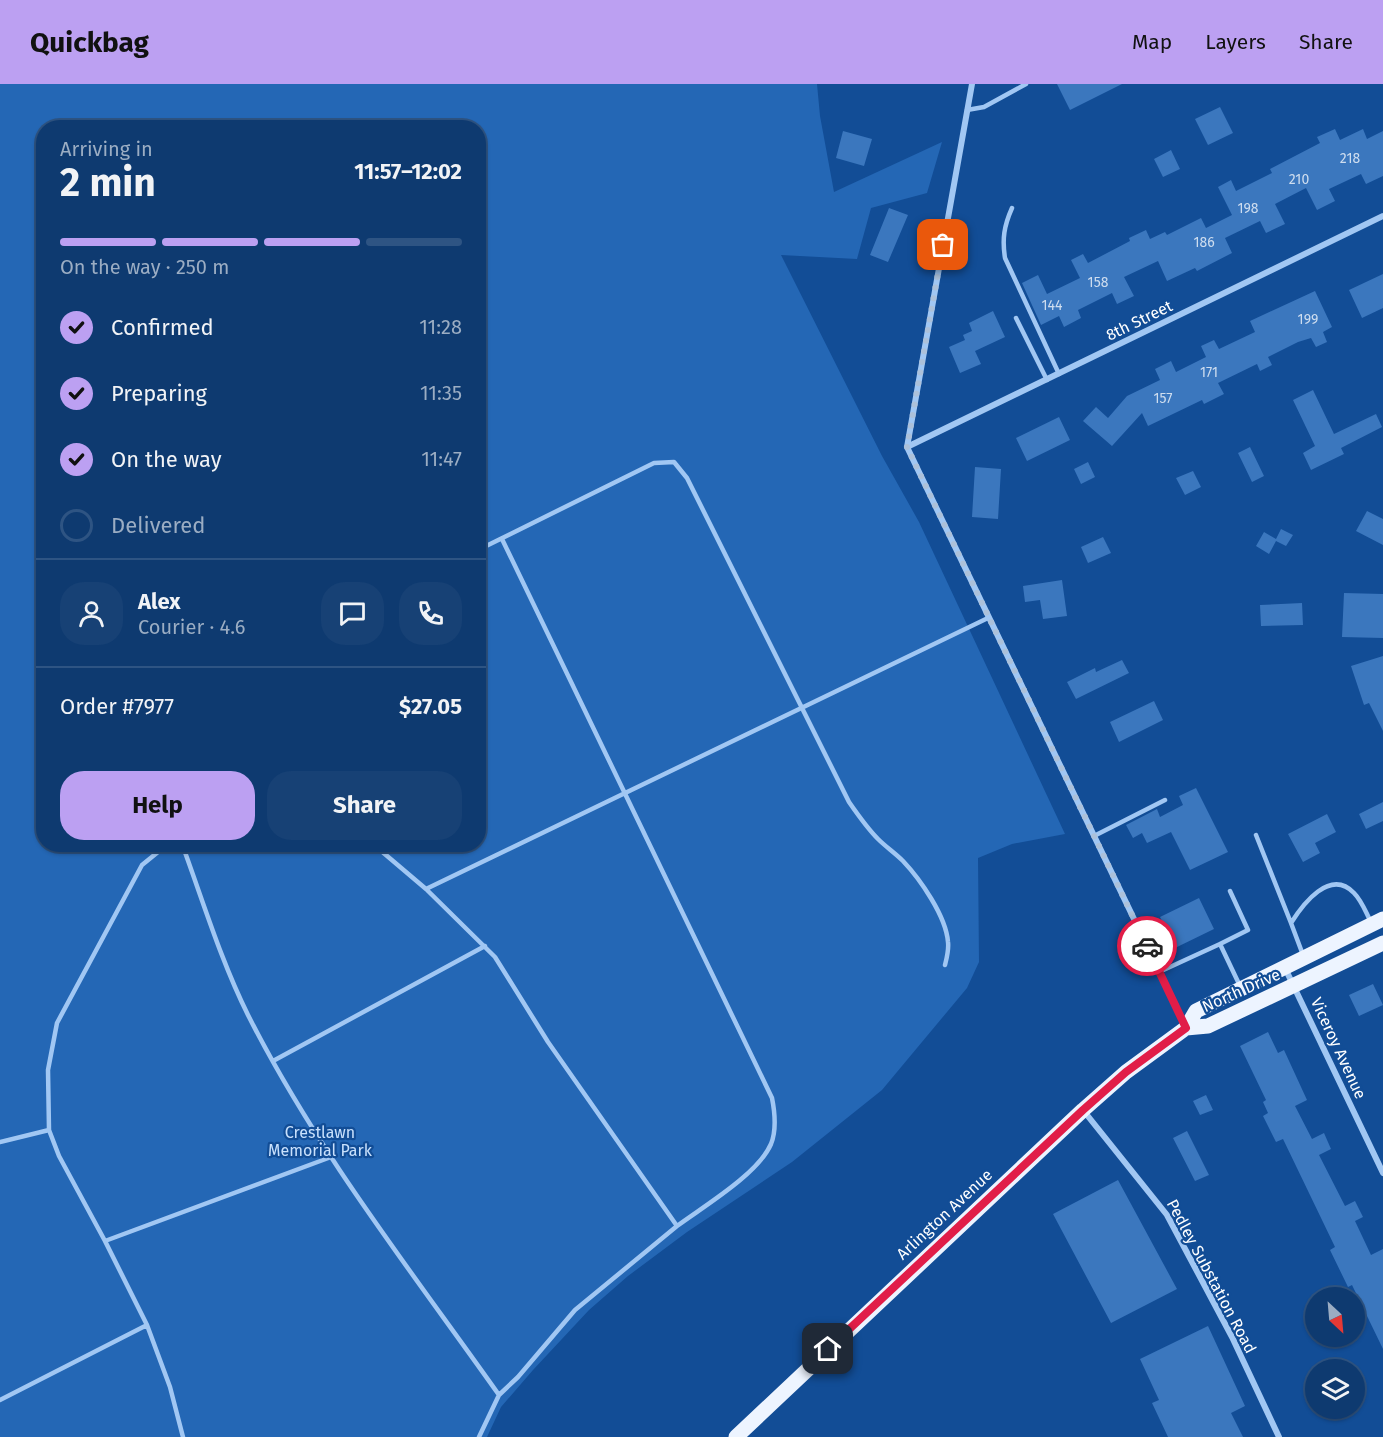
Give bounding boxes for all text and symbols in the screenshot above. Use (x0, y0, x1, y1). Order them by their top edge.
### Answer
text: Quickbag (30, 26, 149, 59)
text: Map (1132, 29, 1172, 55)
text: Layers (1205, 29, 1266, 55)
text: Share (1299, 29, 1353, 55)
text: Arriving in (60, 137, 153, 161)
house number: 218 (1340, 150, 1360, 167)
text: 11:57–12:02 (354, 158, 462, 185)
text: 2 min (60, 160, 156, 206)
house number: 210 (1289, 171, 1309, 188)
house number: 198 (1237, 200, 1259, 217)
pin (917, 219, 968, 270)
icon: bag (926, 228, 959, 261)
house number: 186 (1193, 234, 1215, 251)
text: On the way · 250 m (60, 255, 229, 279)
house number: 158 (1088, 274, 1109, 291)
street label: 8th Street (1103, 296, 1176, 345)
house number: 144 (1042, 297, 1063, 314)
icon: check (60, 311, 93, 344)
house number: 199 (1298, 311, 1318, 328)
text: Confirmed (111, 314, 214, 341)
text: 11:28 (419, 315, 462, 339)
house number: 171 (1200, 364, 1218, 381)
icon: check (60, 377, 93, 410)
text: Preparing (111, 380, 207, 407)
text: 11:35 (420, 381, 462, 405)
house number: 157 (1154, 390, 1172, 407)
icon: check (60, 443, 93, 476)
text: On the way (111, 446, 222, 473)
text: 11:47 (421, 447, 462, 471)
text: Delivered (111, 512, 206, 539)
button: person (60, 582, 123, 645)
button: chat (321, 582, 384, 645)
button: phone (399, 582, 462, 645)
text: Alex (138, 588, 181, 615)
text: Courier · 4.6 (138, 615, 245, 639)
text: Order #7977 (60, 693, 174, 720)
text: $27.05 (399, 693, 462, 720)
button: Help (60, 771, 255, 840)
button: Share (267, 771, 462, 840)
courier (1117, 916, 1177, 976)
icon: car (1131, 930, 1164, 963)
street label: North Drive (1199, 965, 1283, 1016)
street label: Viceroy Avenue (1307, 995, 1370, 1102)
park label: Crestlawn Memorial Park (268, 1123, 373, 1160)
street label: Arlington Avenue (893, 1165, 996, 1264)
street label: Pedley Substation Road (1163, 1196, 1260, 1357)
north arrow (1305, 1287, 1365, 1347)
map controls (1305, 1287, 1365, 1419)
pin (802, 1323, 853, 1374)
icon: home (811, 1332, 844, 1365)
button: layers (1305, 1359, 1365, 1419)

